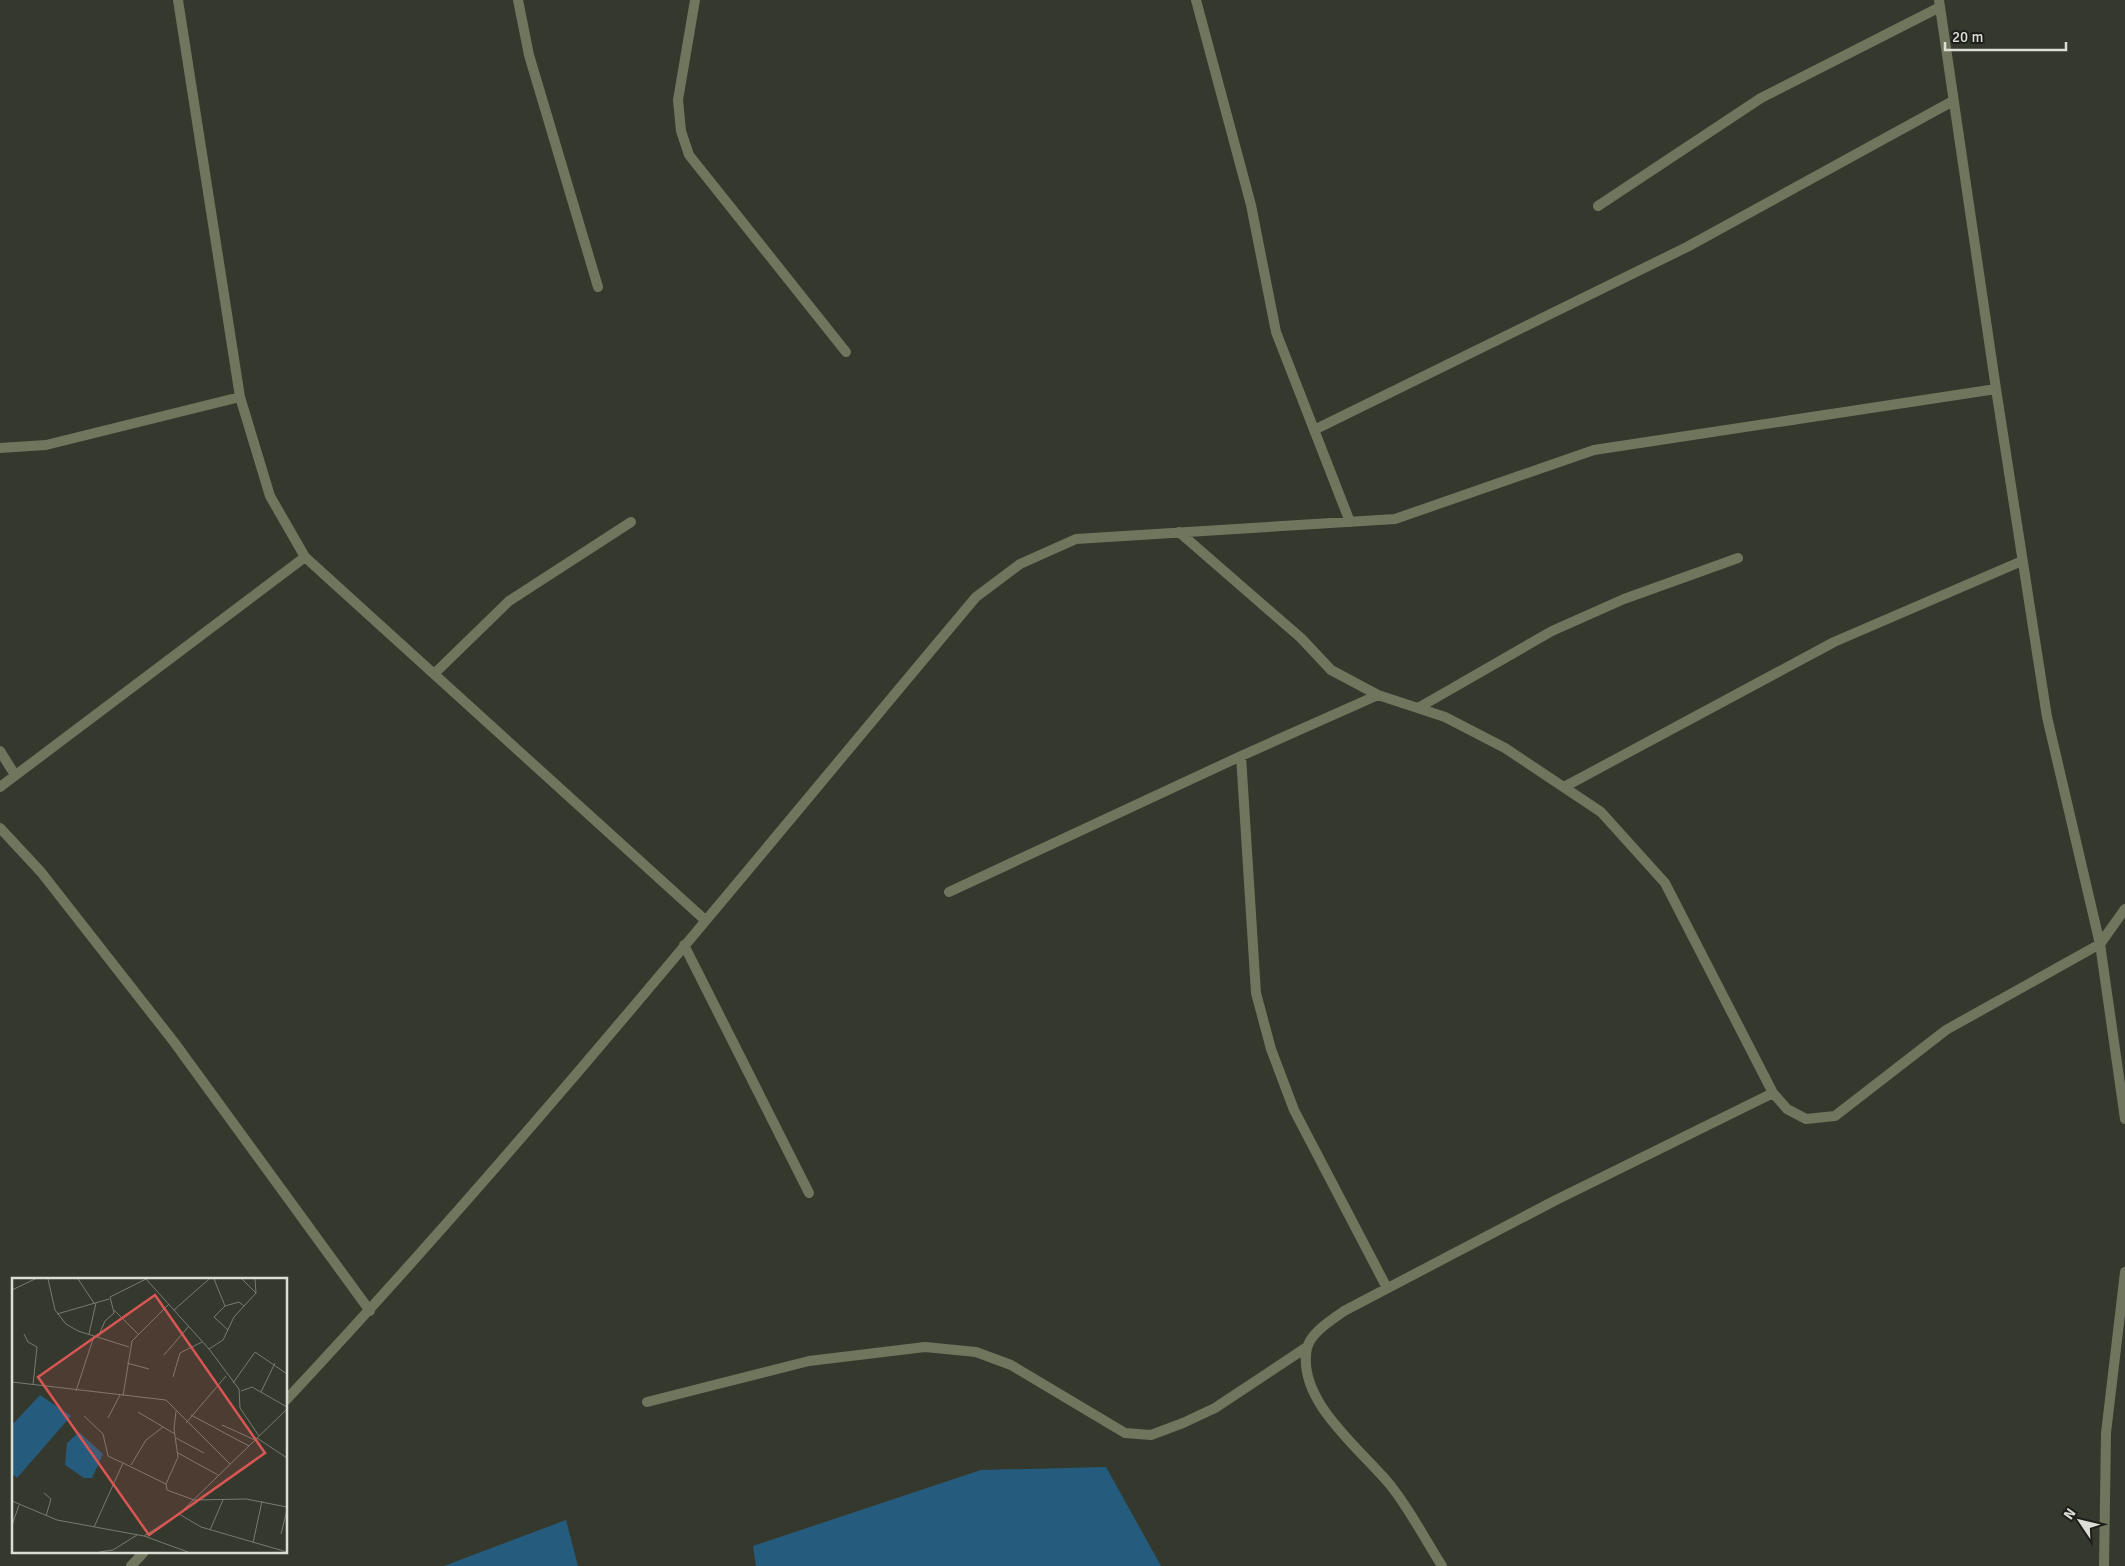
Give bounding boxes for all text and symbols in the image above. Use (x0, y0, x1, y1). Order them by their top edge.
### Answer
scale bar (1945, 20, 2066, 52)
text: 20 m (1952, 28, 1983, 46)
inset map (12, 1278, 288, 1554)
north arrow (2055, 1496, 2105, 1546)
text: N (2060, 1505, 2080, 1523)

